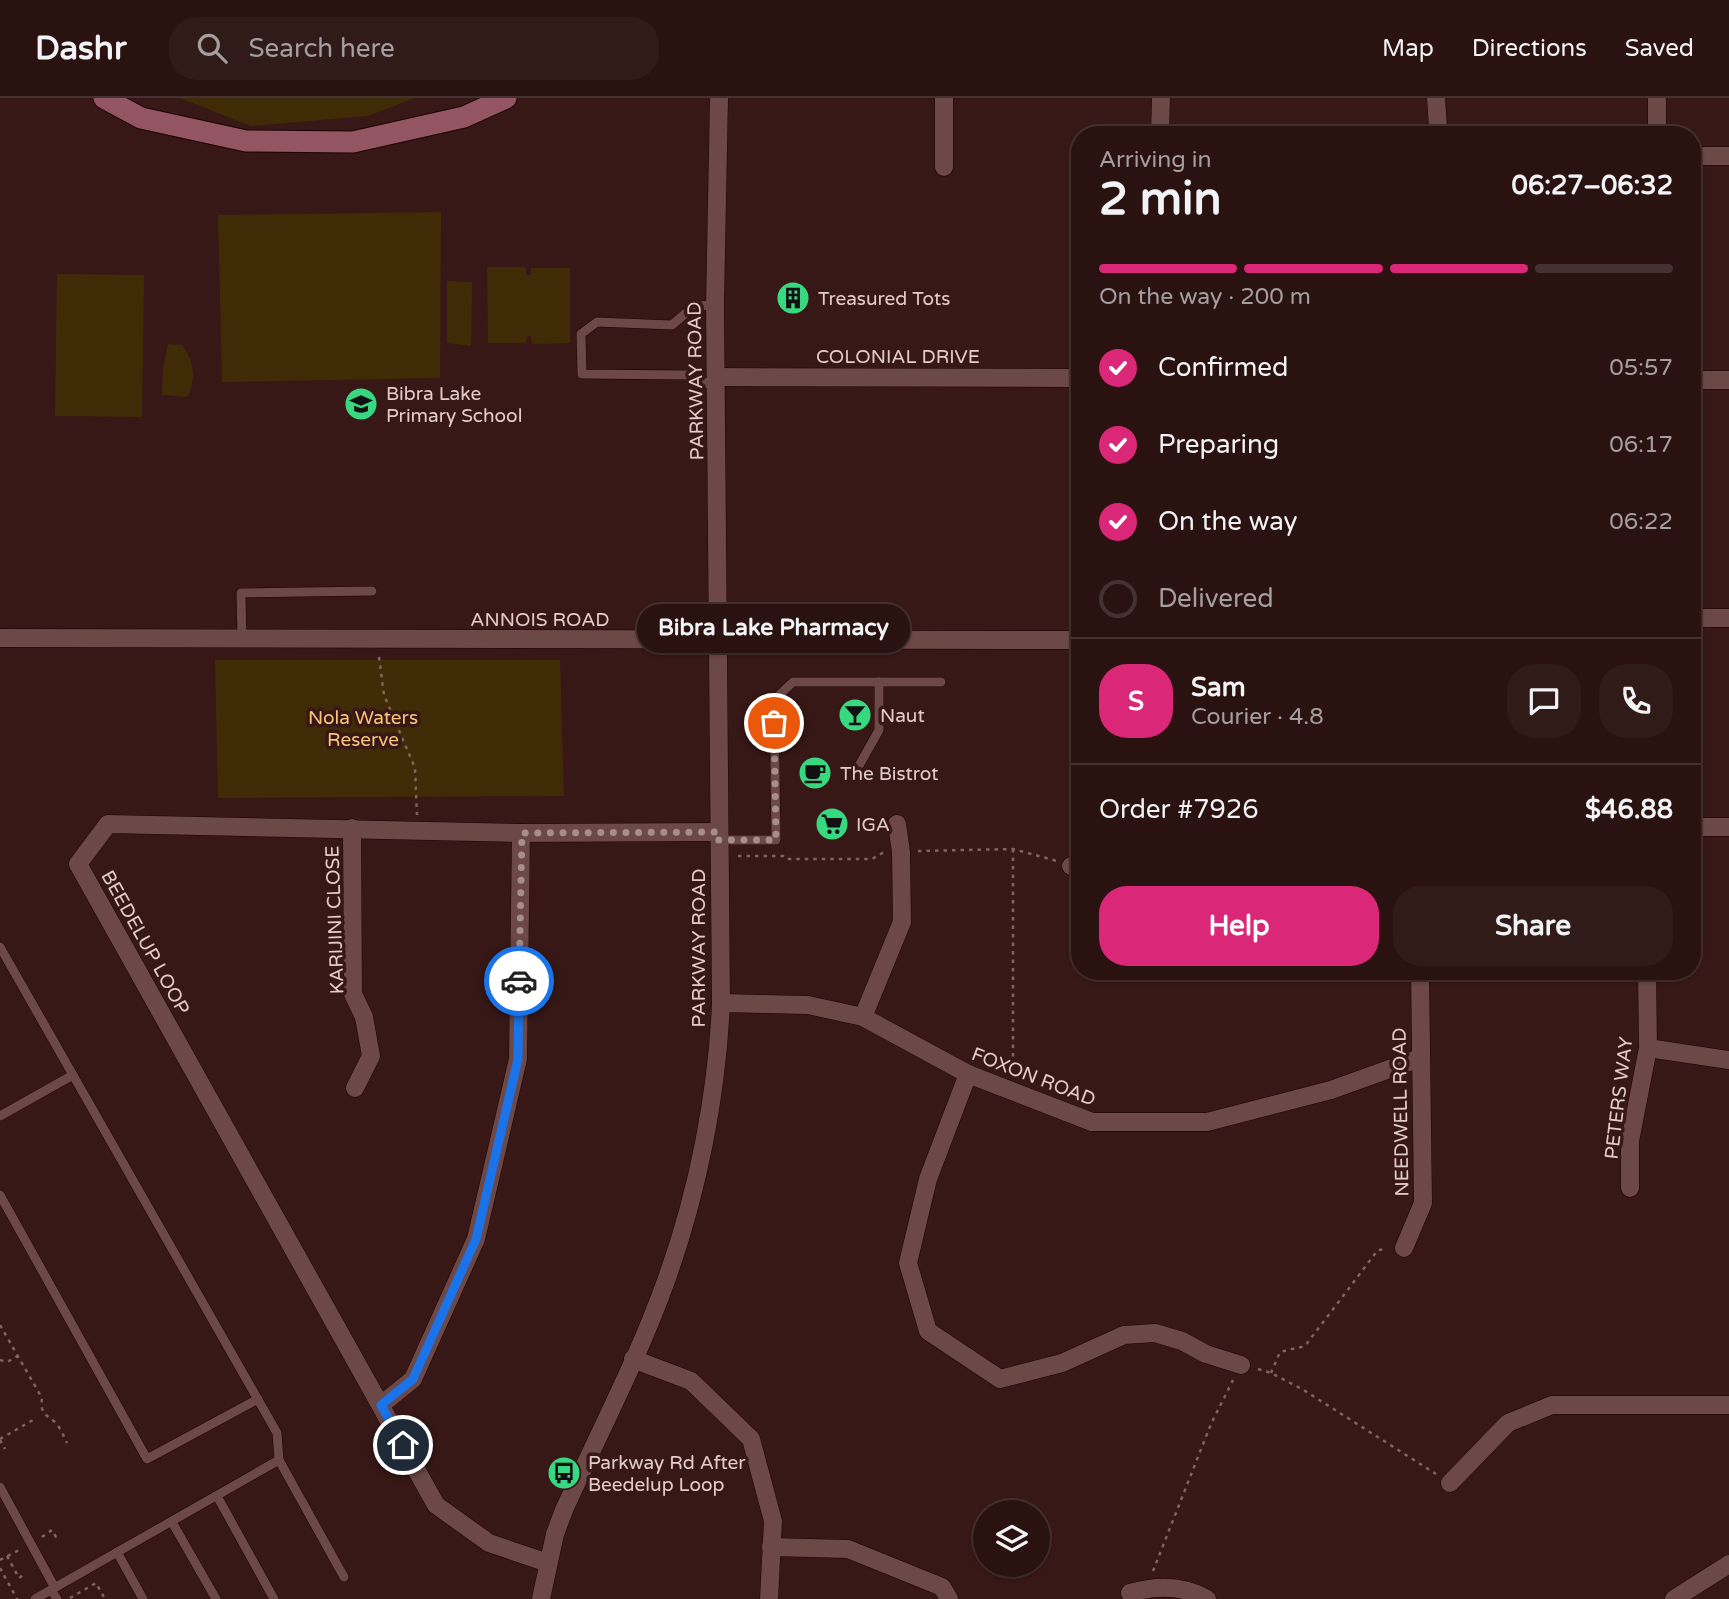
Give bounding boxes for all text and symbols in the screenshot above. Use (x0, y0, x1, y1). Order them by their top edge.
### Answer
search box (169, 17, 659, 80)
text: Dashr (35, 29, 127, 68)
icon: search (193, 29, 231, 67)
text: Search here (249, 33, 395, 64)
text: Map (1382, 34, 1434, 63)
text: Directions (1472, 34, 1587, 63)
text: Saved (1625, 34, 1694, 63)
text: Arriving in (1099, 146, 1212, 174)
text: 06:27–06:32 (1512, 170, 1673, 201)
text: 2 min (1099, 172, 1222, 227)
building icon: Treasured Tots (774, 279, 812, 317)
text: On the way · 200 m (1099, 283, 1311, 311)
place label: Treasured Tots (818, 288, 950, 310)
street label: PARKWAY ROAD (684, 301, 708, 461)
street label: COLONIAL DRIVE (816, 346, 980, 368)
icon: check (1099, 349, 1137, 387)
text: Confirmed (1158, 352, 1288, 383)
text: 05:57 (1609, 354, 1673, 382)
place label: Bibra Lake Primary School (386, 383, 522, 427)
school or university icon: Bibra Lake Primary School (342, 385, 380, 423)
icon: check (1099, 426, 1137, 464)
text: Preparing (1158, 429, 1279, 460)
text: 06:17 (1609, 431, 1673, 459)
icon: check (1099, 503, 1137, 541)
text: On the way (1158, 506, 1298, 537)
text: 06:22 (1609, 508, 1673, 536)
text: Delivered (1158, 583, 1274, 614)
callout: Bibra Lake Pharmacy (638, 604, 910, 653)
street label: ANNOIS ROAD (470, 609, 610, 631)
text: Bibra Lake Pharmacy (658, 614, 889, 642)
button: chat (1507, 664, 1581, 738)
button: phone (1599, 664, 1673, 738)
text: Sam (1191, 672, 1246, 703)
text: S (1128, 686, 1144, 717)
pin (744, 693, 804, 753)
bar icon: Naut (836, 696, 874, 734)
text: Courier · 4.8 (1191, 703, 1324, 731)
icon: bag (755, 704, 793, 742)
place label: Naut (880, 705, 925, 727)
park label: Nola Waters Reserve (308, 707, 418, 751)
cafe icon: The Bistrot (796, 754, 834, 792)
place label: The Bistrot (840, 763, 939, 785)
text: Order #7926 (1099, 794, 1259, 825)
text: $46.88 (1585, 794, 1673, 825)
supermarket icon: IGA (813, 805, 851, 843)
place label: IGA (856, 814, 890, 836)
street label: KARIJINI CLOSE (321, 845, 349, 995)
street label: BEEDELUP LOOP (96, 867, 194, 1018)
street label: PARKWAY ROAD (688, 869, 710, 1027)
button: Help (1099, 886, 1379, 966)
button: Share (1393, 886, 1673, 966)
courier (484, 946, 554, 1016)
icon: car (500, 962, 538, 1000)
street label: NEEDWELL ROAD (1389, 1027, 1413, 1197)
street label: PETERS WAY (1601, 1036, 1637, 1161)
street label: FOXON ROAD (969, 1043, 1099, 1111)
pin (373, 1415, 433, 1475)
icon: home (384, 1426, 422, 1464)
place label: Parkway Rd After Beedelup Loop (588, 1452, 746, 1496)
bus stop icon: Parkway Rd After Beedelup Loop (545, 1454, 583, 1492)
map controls (973, 1500, 1050, 1577)
button: layers (973, 1500, 1050, 1577)

